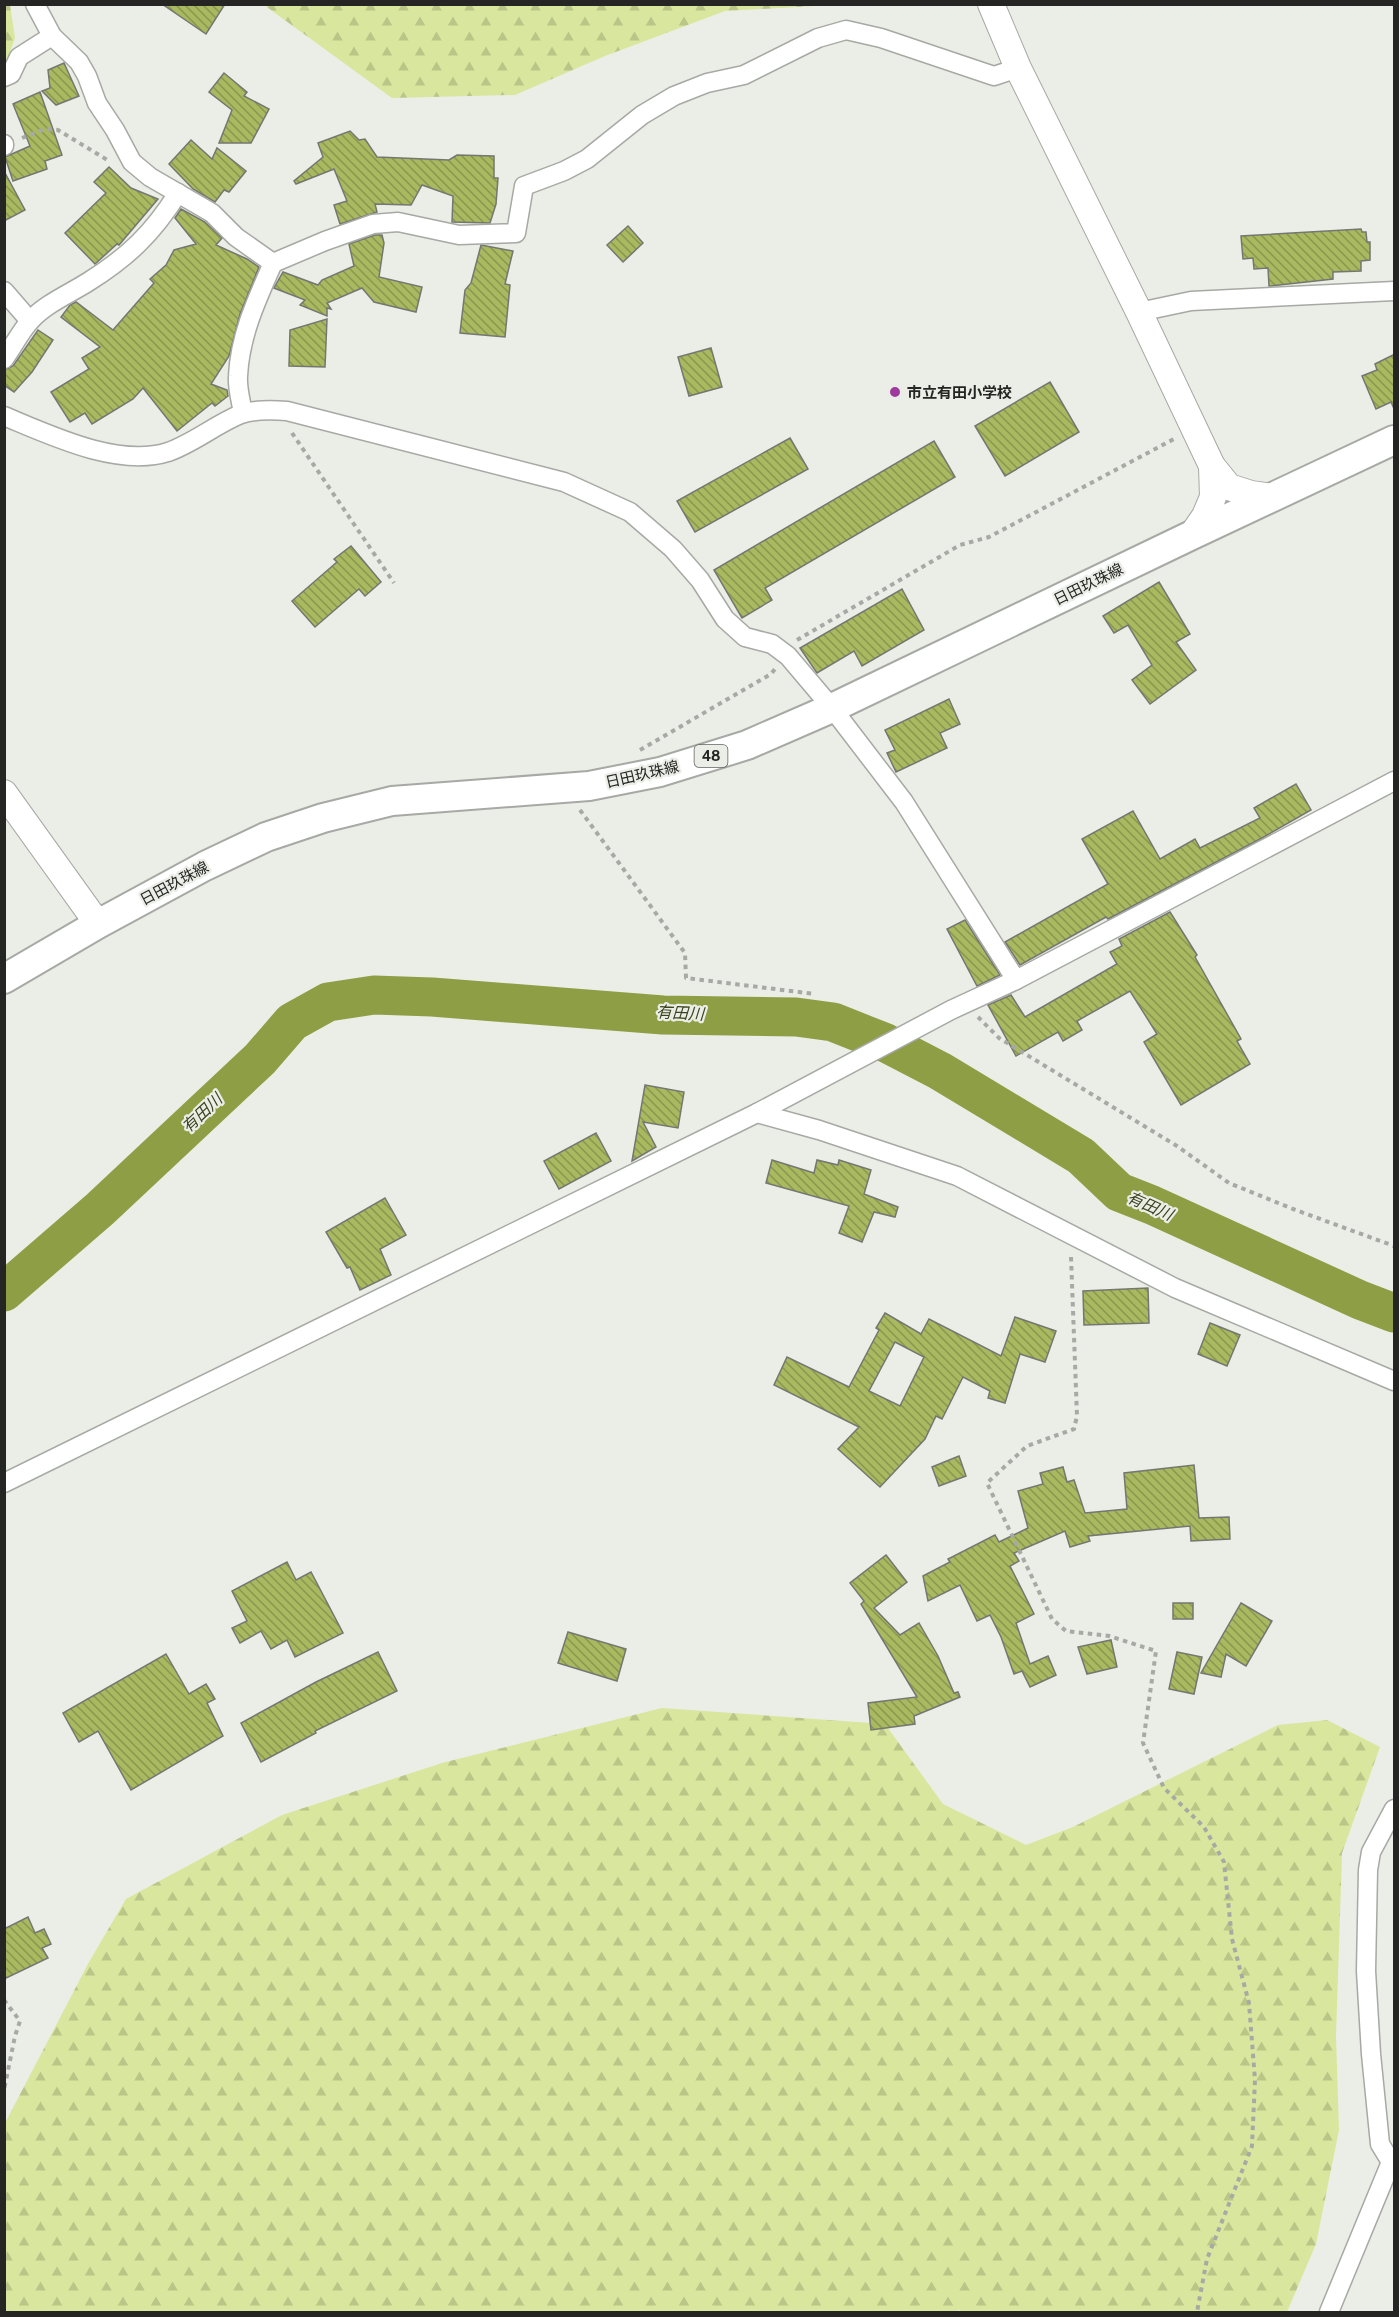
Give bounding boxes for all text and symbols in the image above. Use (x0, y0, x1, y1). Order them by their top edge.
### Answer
place label: 市立有田小学校 (907, 384, 1012, 401)
marker: 市立有田小学校 (888, 385, 902, 399)
street label: 日田玖珠線 (1051, 560, 1125, 608)
road number: 48 (694, 745, 728, 767)
street label: 日田玖珠線 (604, 757, 680, 791)
street label: 日田玖珠線 (137, 858, 211, 908)
water label: 有田川 (656, 1002, 706, 1024)
water label: 有田川 (178, 1088, 227, 1136)
water label: 有田川 (1124, 1188, 1178, 1225)

